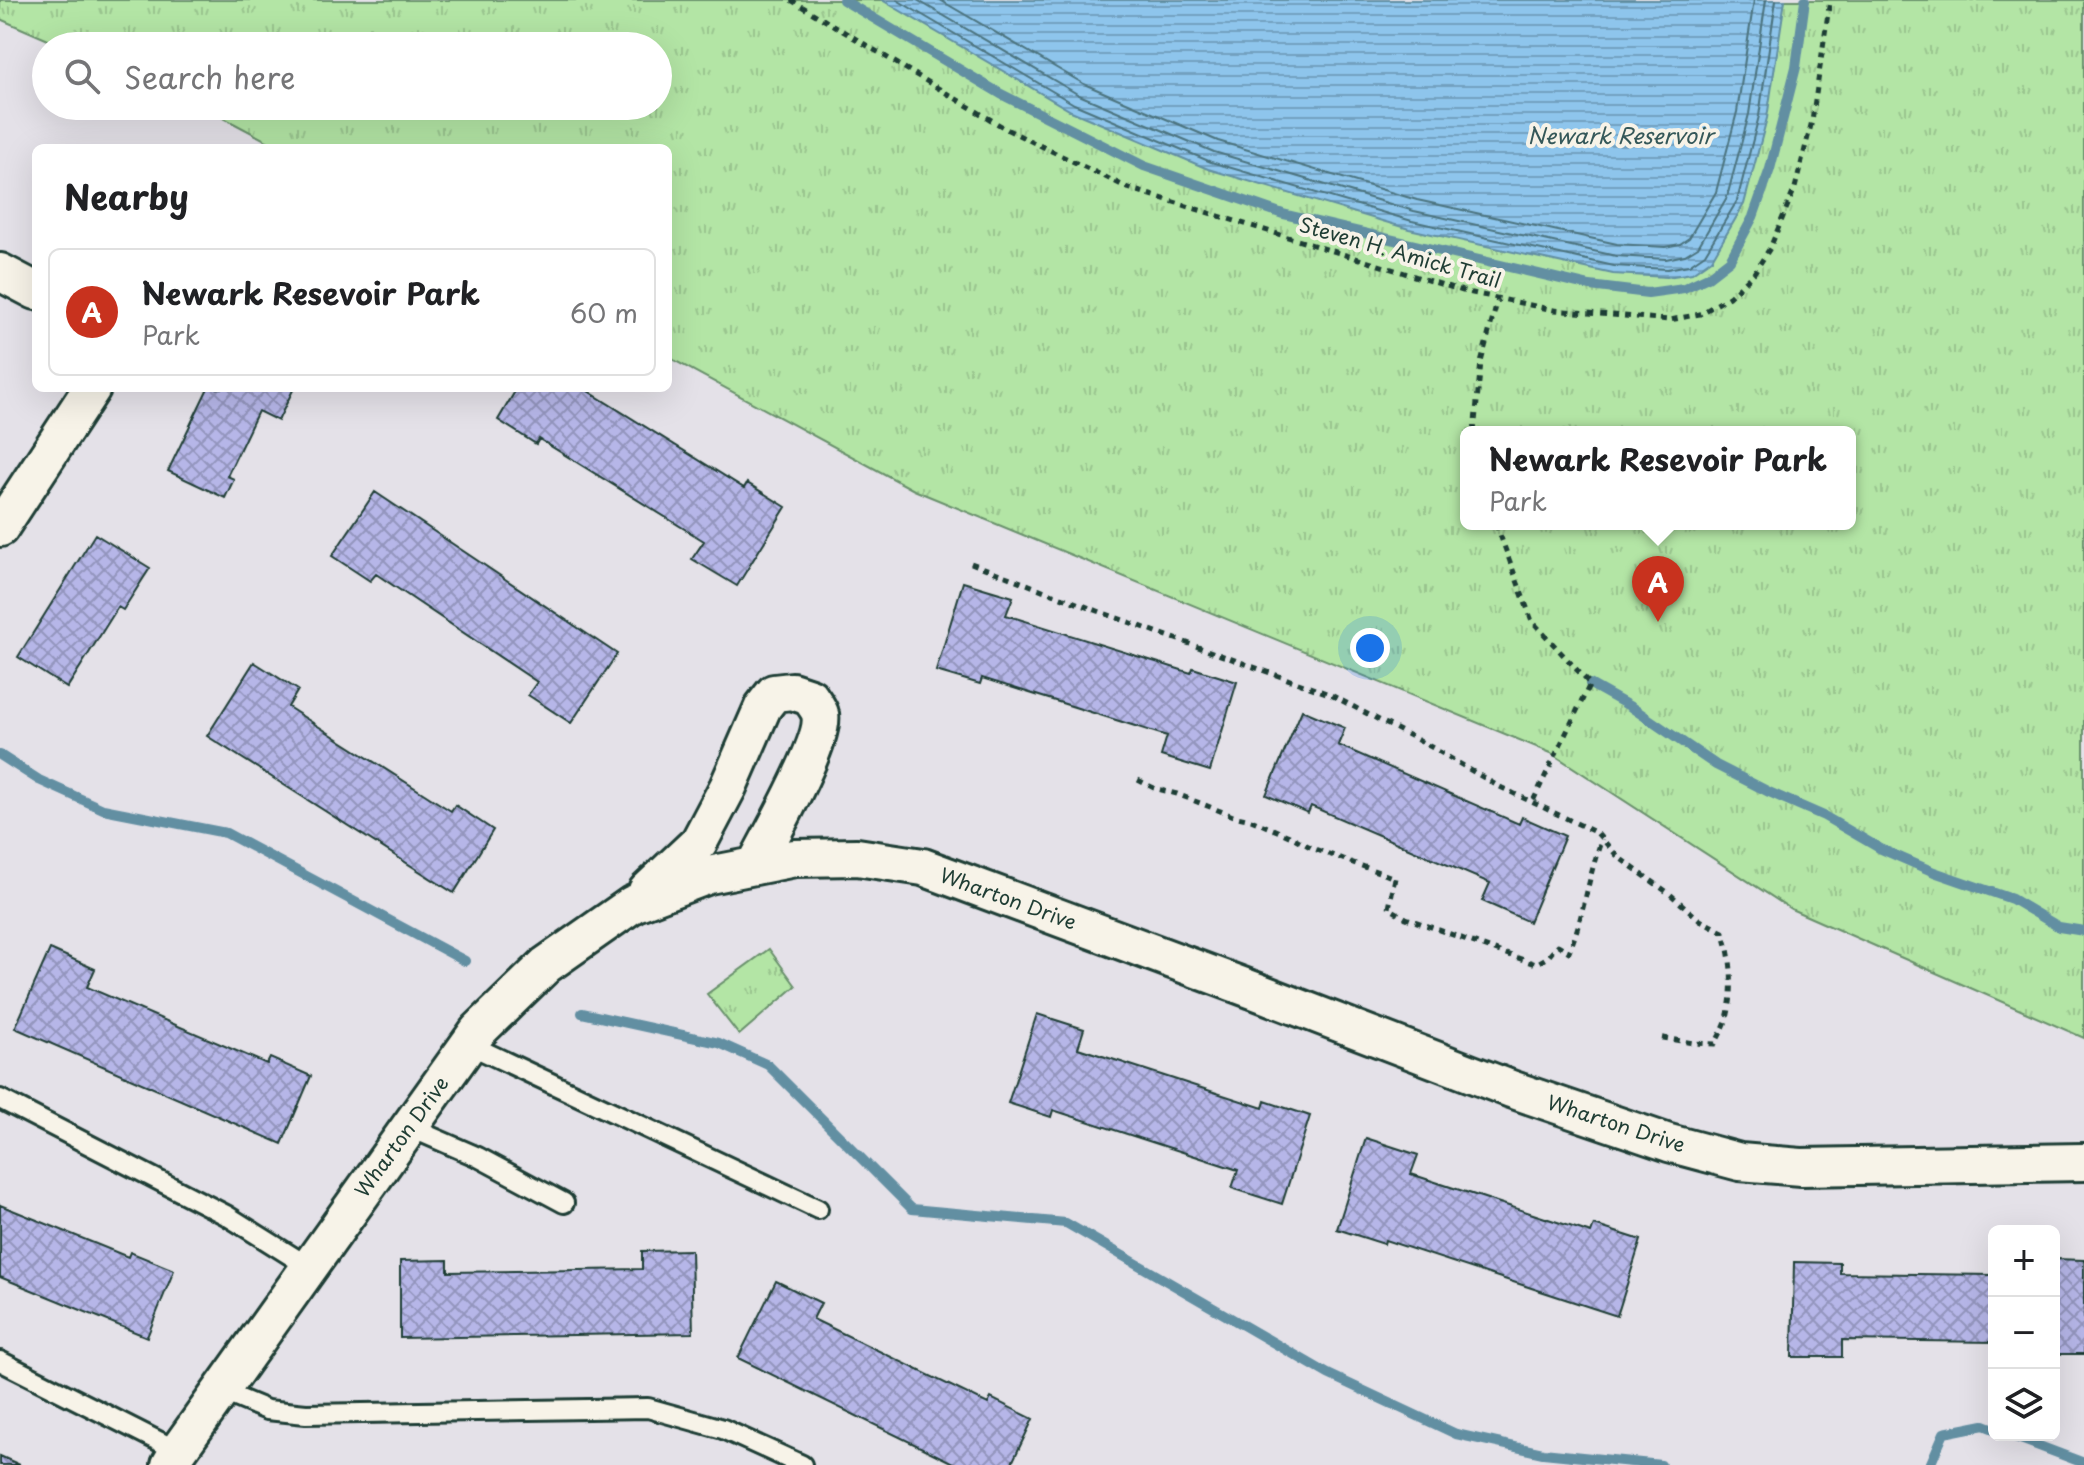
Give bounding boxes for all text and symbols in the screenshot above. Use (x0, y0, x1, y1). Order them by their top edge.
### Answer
search box (32, 32, 672, 120)
icon: search (60, 54, 104, 98)
text: Search here (124, 54, 296, 99)
water label: Newark Reservoir (1527, 118, 1716, 151)
text: Nearby (64, 170, 189, 222)
street label: Steven H. Amick Trail (1296, 209, 1505, 295)
text: Newark Resevoir Park (142, 270, 480, 315)
text: A (82, 293, 102, 332)
text: 60 m (570, 293, 638, 332)
text: Park (142, 315, 200, 354)
popup (1460, 426, 1856, 530)
text: Newark Resevoir Park (1489, 436, 1827, 481)
text: Park (1489, 481, 1547, 520)
pin: A (1632, 556, 1684, 622)
your location (1350, 628, 1390, 668)
street label: Wharton Drive (936, 859, 1081, 937)
street label: Wharton Drive (347, 1070, 455, 1203)
street label: Wharton Drive (1543, 1087, 1689, 1159)
map controls (1988, 1225, 2060, 1441)
button: + (1988, 1225, 2060, 1297)
button: − (1988, 1297, 2060, 1369)
button: layers (1988, 1369, 2060, 1441)

